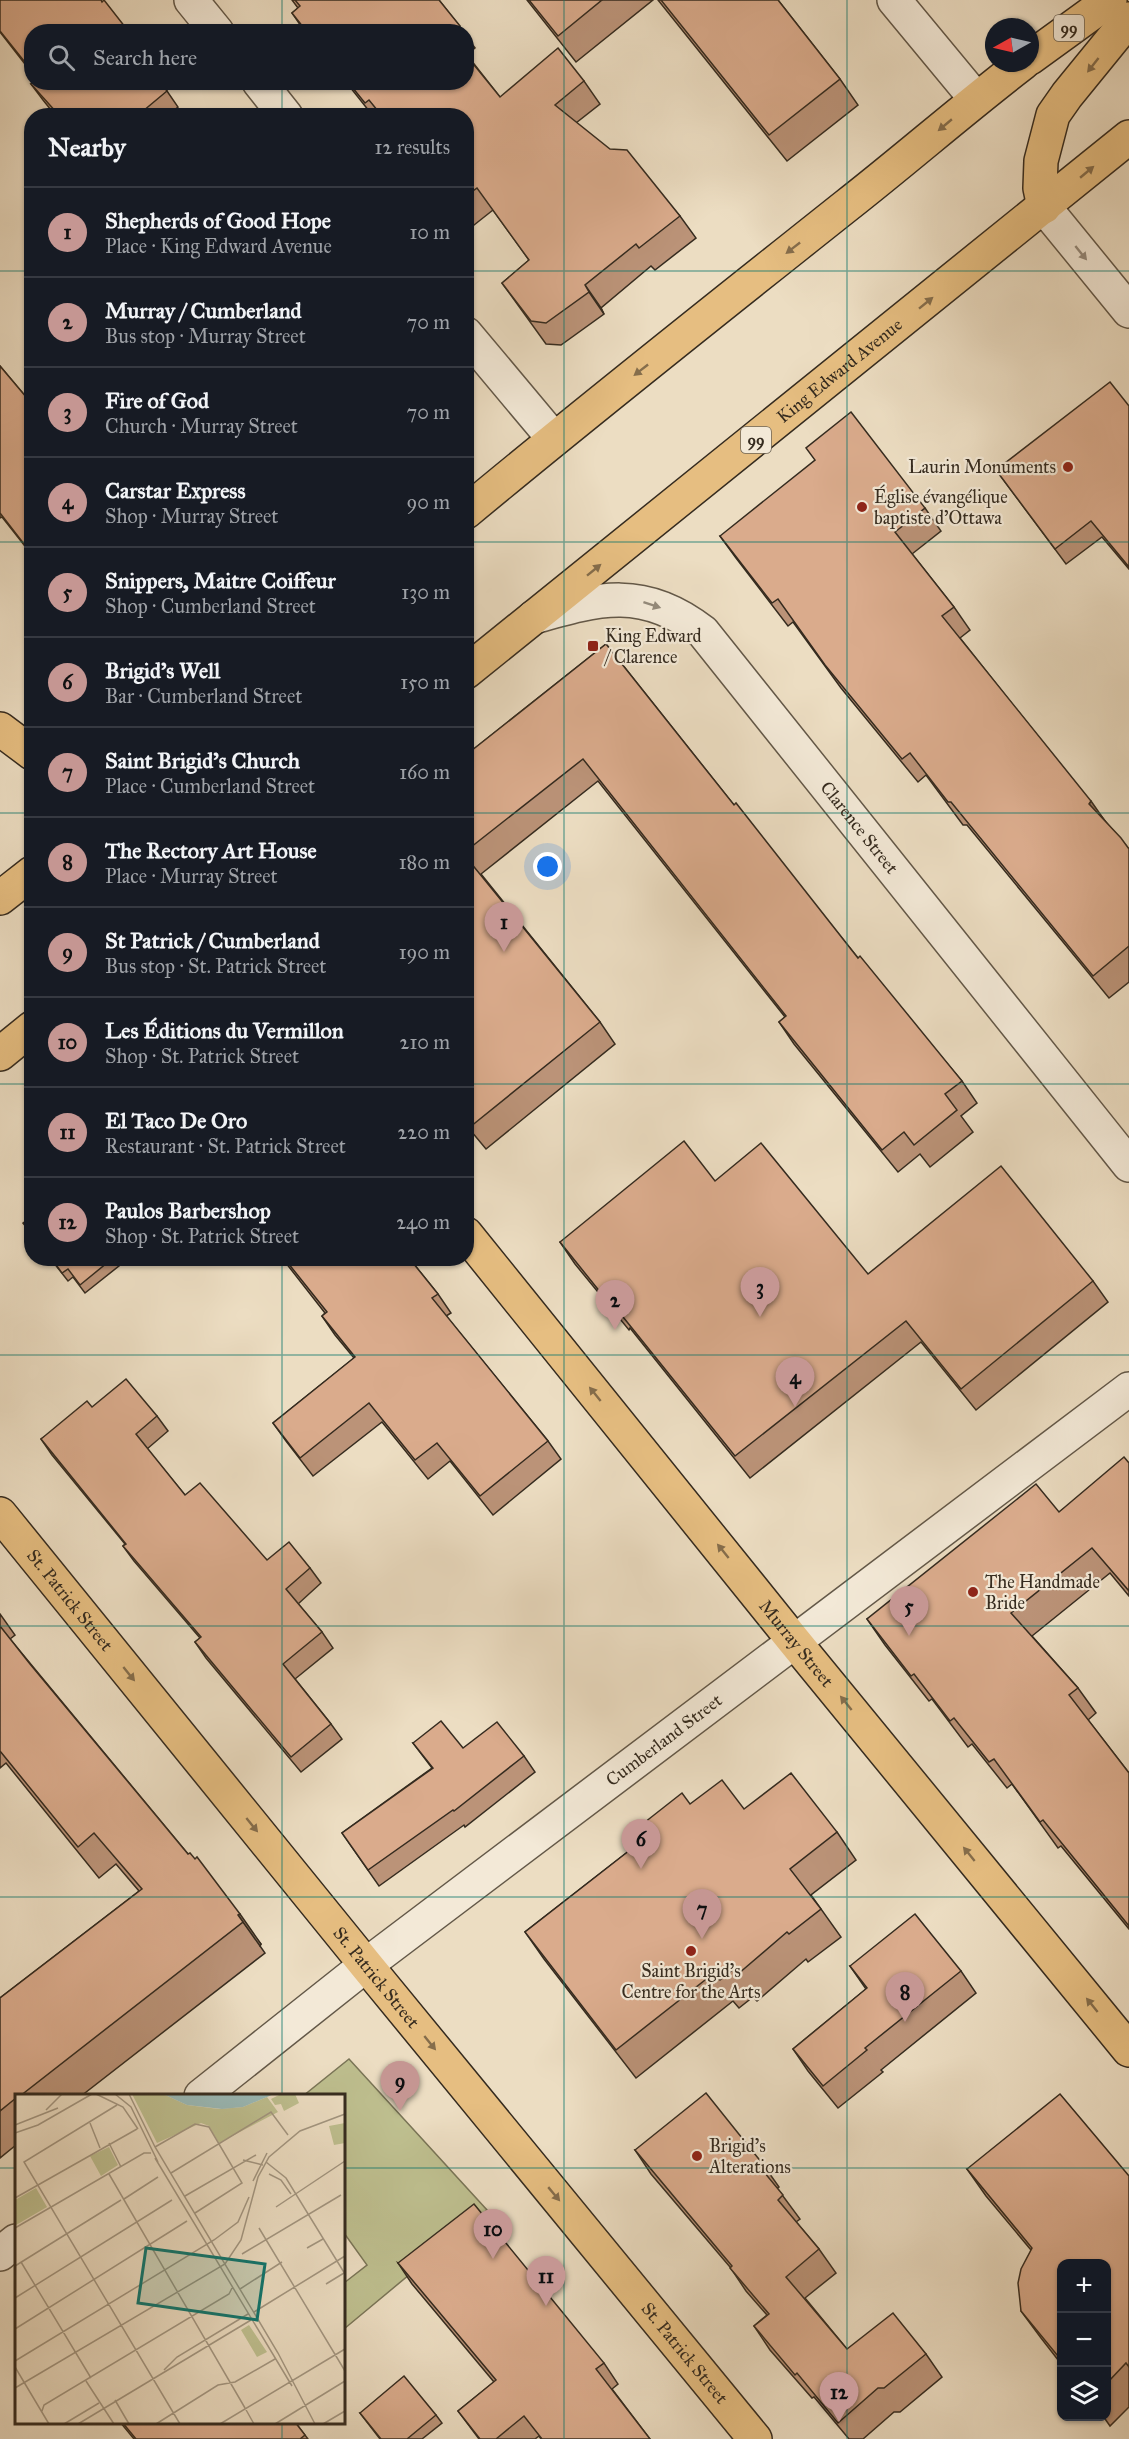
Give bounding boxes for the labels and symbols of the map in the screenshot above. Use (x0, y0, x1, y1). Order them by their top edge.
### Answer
road number: 99 (1054, 15, 1084, 41)
north arrow (985, 18, 1039, 72)
one-way arrow (1086, 57, 1099, 73)
one-way arrow (937, 118, 952, 131)
one-way arrow (1079, 166, 1094, 179)
one-way arrow (786, 242, 801, 254)
one-way arrow (1075, 245, 1087, 260)
one-way arrow (918, 296, 934, 309)
street label: King Edward Avenue (772, 313, 907, 428)
one-way arrow (633, 363, 649, 376)
road number: 99 (741, 427, 771, 453)
place label: Laurin Monuments (908, 456, 1056, 478)
marker: Laurin Monuments (1061, 460, 1075, 474)
place label: Église évangélique baptiste d’Ottawa (874, 484, 1008, 529)
marker: Église évangélique baptiste d’Ottawa (855, 500, 869, 514)
one-way arrow (586, 564, 601, 576)
one-way arrow (643, 601, 661, 610)
place label: King Edward / Clarence (603, 625, 702, 668)
marker: King Edward / Clarence (586, 639, 600, 653)
street label: Clarence Street (816, 777, 903, 879)
your location (533, 852, 562, 881)
pin: 1 (484, 902, 524, 952)
pin: 3 (740, 1268, 780, 1317)
pin: 2 (596, 1280, 634, 1330)
pin: 4 (776, 1358, 814, 1407)
one-way arrow (589, 1386, 602, 1401)
one-way arrow (717, 1544, 729, 1559)
street label: St. Patrick Street (22, 1545, 118, 1656)
place label: The Handmade Bride (985, 1571, 1100, 1614)
marker: The Handmade Bride (966, 1585, 980, 1599)
pin: 5 (890, 1586, 928, 1636)
street label: Murray Street (754, 1595, 839, 1692)
one-way arrow (123, 1666, 135, 1681)
street label: Cumberland Street (602, 1689, 727, 1791)
one-way arrow (839, 1695, 852, 1711)
one-way arrow (246, 1817, 259, 1833)
pin: 6 (622, 1820, 660, 1869)
one-way arrow (963, 1847, 976, 1862)
pin: 7 (682, 1890, 722, 1939)
street label: St. Patrick Street (328, 1922, 425, 2033)
marker: Saint Brigid's Centre for the Arts (684, 1944, 698, 1958)
place label: Saint Brigid's Centre for the Arts (622, 1960, 761, 2003)
pin: 8 (886, 1972, 924, 2022)
one-way arrow (1086, 1998, 1099, 2013)
one-way arrow (423, 2035, 436, 2050)
pin: 9 (380, 2062, 420, 2111)
inset map (15, 2094, 345, 2424)
place label: Brigid's Alterations (708, 2135, 791, 2178)
marker: Brigid's Alterations (690, 2149, 704, 2163)
one-way arrow (547, 2186, 560, 2201)
pin: 10 (474, 2210, 512, 2259)
pin: 11 (526, 2256, 566, 2306)
street label: St. Patrick Street (637, 2298, 733, 2409)
pin: 12 (820, 2372, 858, 2422)

